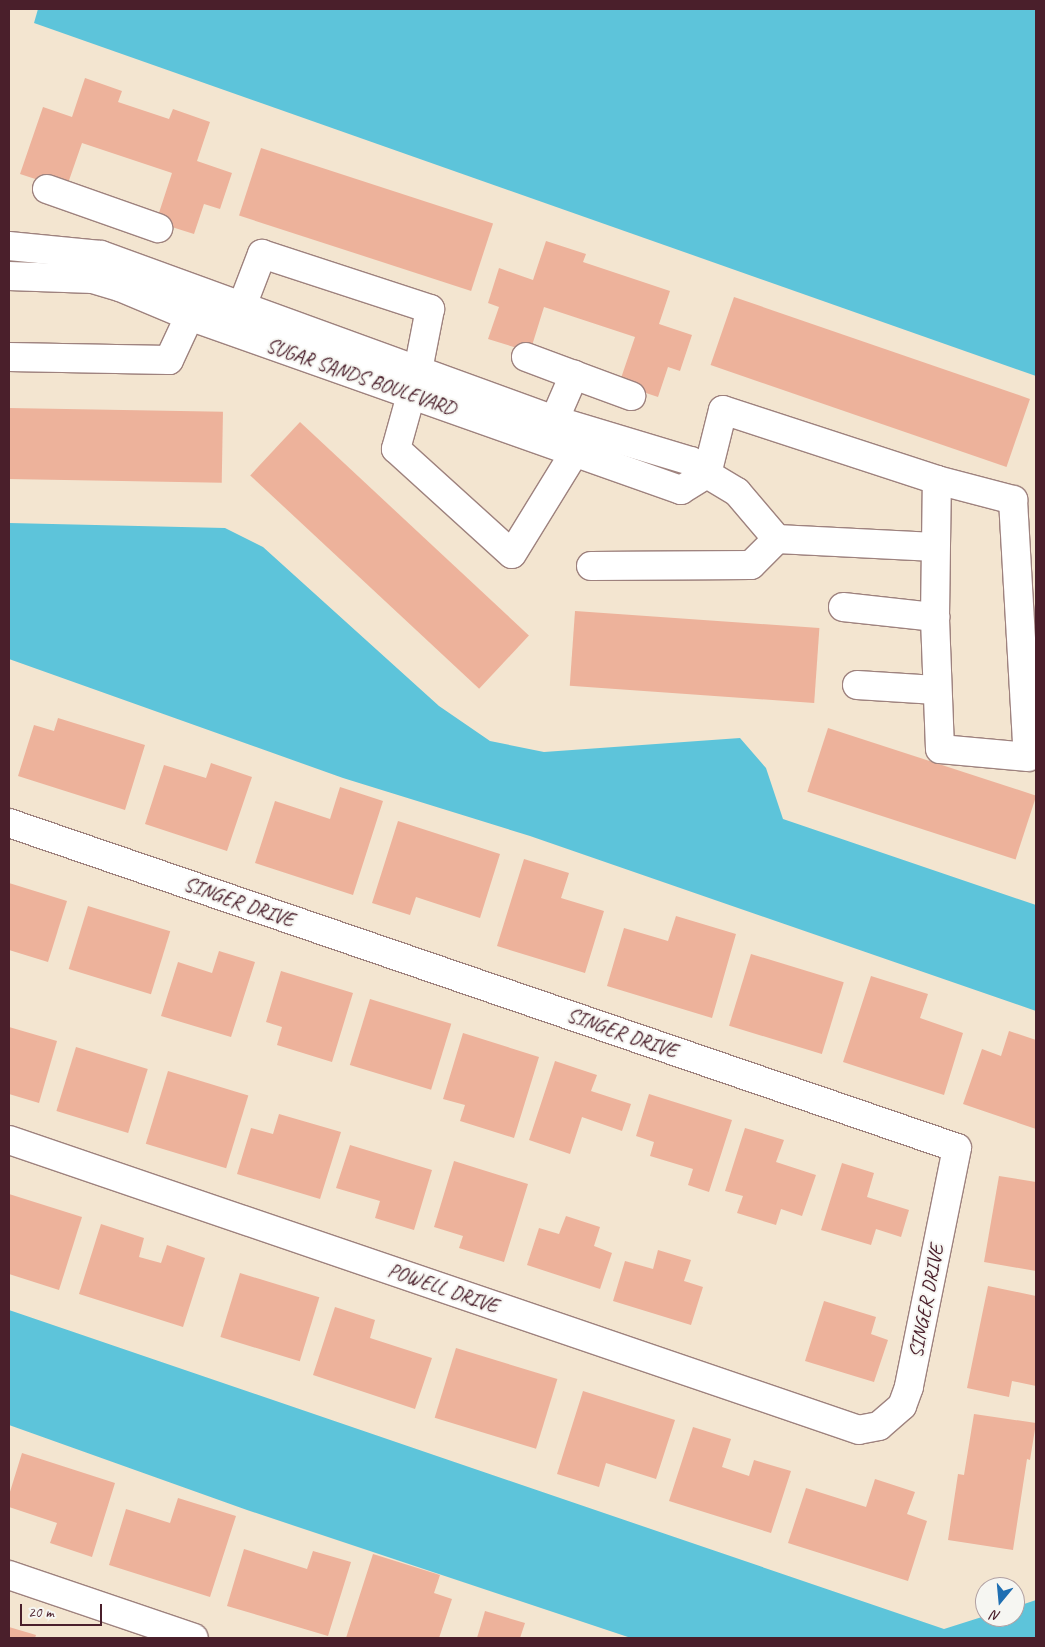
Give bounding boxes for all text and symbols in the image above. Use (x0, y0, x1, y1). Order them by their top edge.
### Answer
street label: SUGAR SANDS BOULEVARD (262, 333, 460, 421)
street label: SINGER DRIVE (180, 872, 298, 932)
street label: SINGER DRIVE (563, 1003, 681, 1063)
street label: SINGER DRIVE (903, 1242, 949, 1360)
street label: POWELL DRIVE (385, 1258, 501, 1318)
north arrow (975, 1577, 1025, 1627)
scale bar (22, 1594, 105, 1626)
text: 20 m (28, 1603, 54, 1622)
text: N (989, 1606, 1002, 1625)

